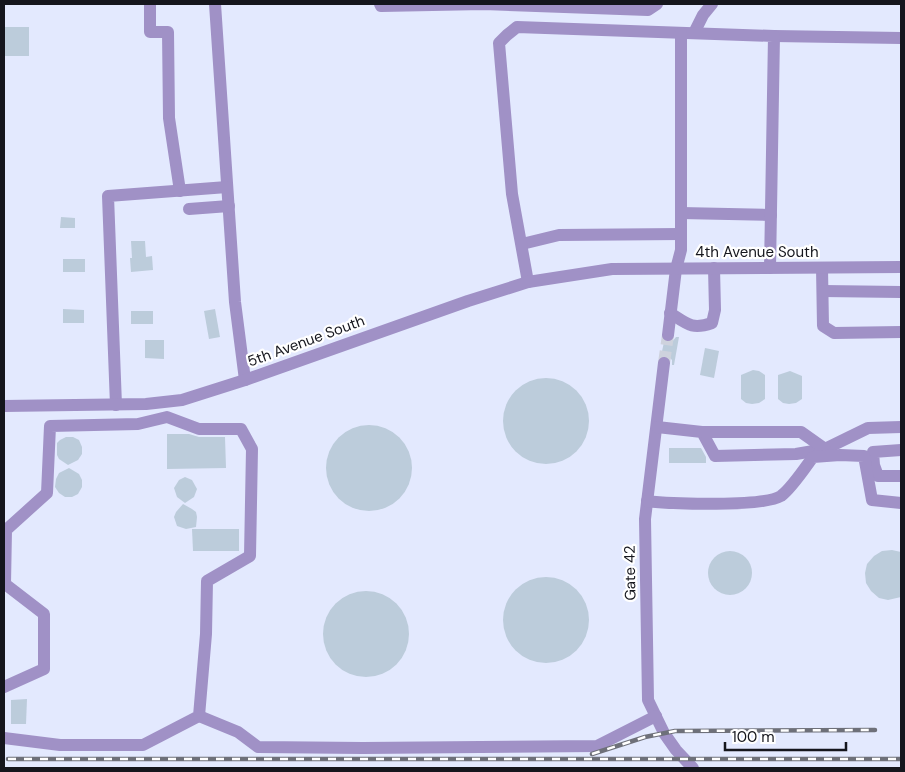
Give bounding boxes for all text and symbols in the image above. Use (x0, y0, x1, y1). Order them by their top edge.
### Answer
street label: 4th Avenue South (695, 242, 819, 262)
street label: 5th Avenue South (245, 311, 367, 371)
street label: Gate 42 (620, 545, 640, 601)
scale bar (725, 720, 846, 752)
text: 100 m (732, 727, 775, 747)

